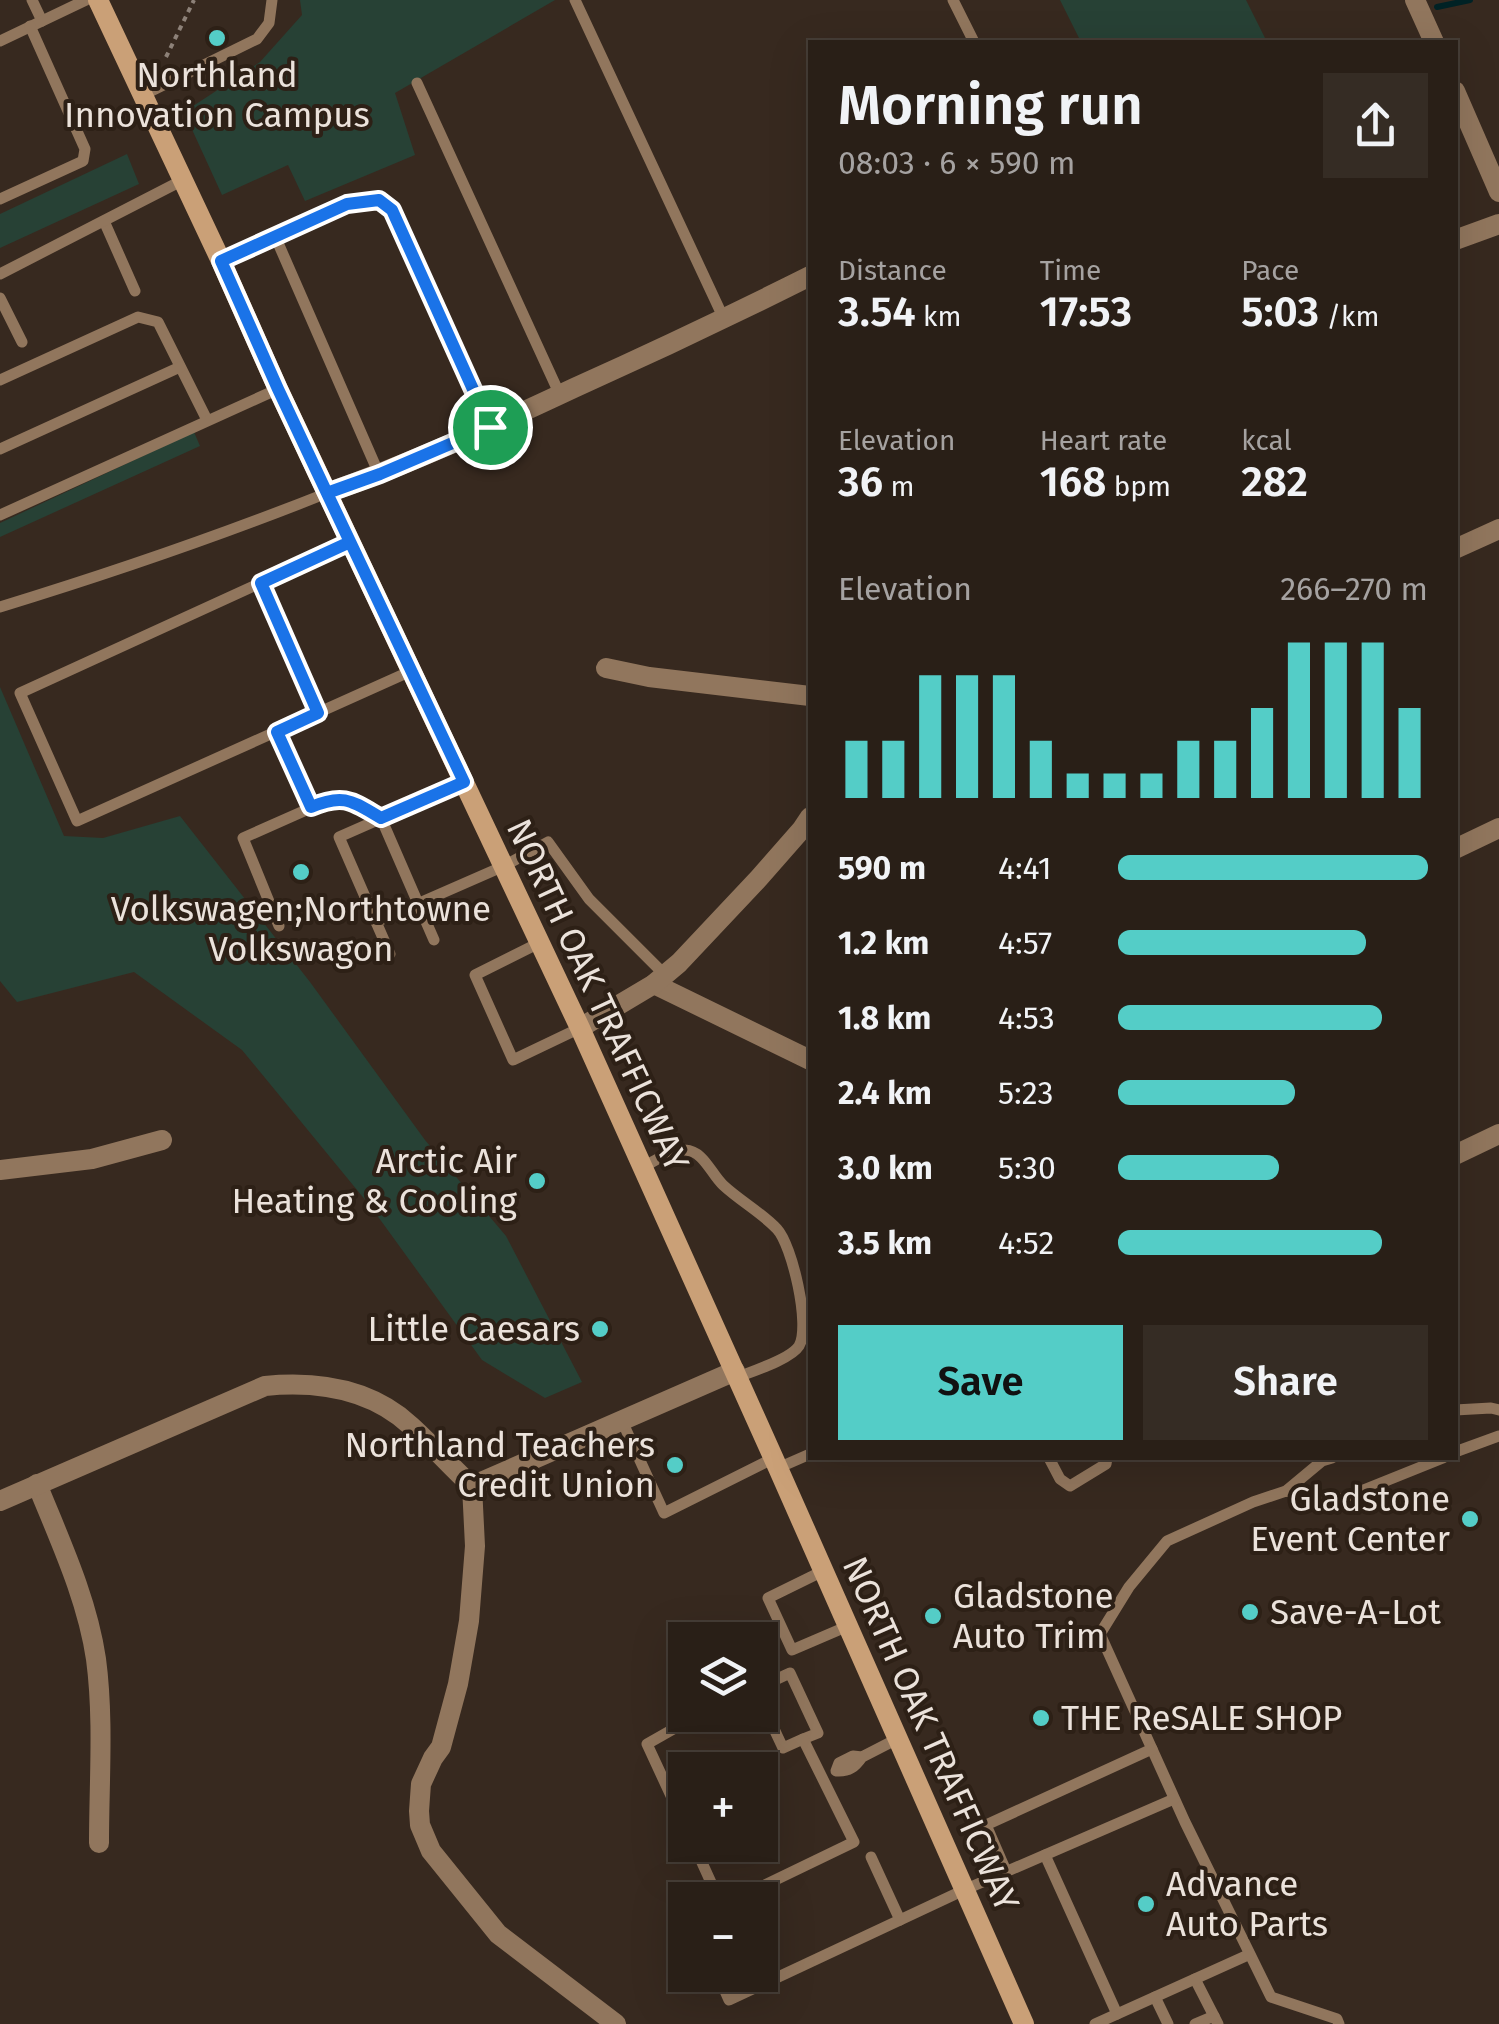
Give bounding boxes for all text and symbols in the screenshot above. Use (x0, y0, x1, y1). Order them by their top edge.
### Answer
marker: Northland Innovation Campus (206, 27, 228, 49)
place label: Northland Innovation Campus (64, 54, 370, 136)
text: Morning run (838, 73, 1143, 139)
button: share (1323, 73, 1428, 178)
text: 08:03 · 6 × 590 m (838, 144, 1075, 182)
text: Distance (838, 254, 947, 287)
text: Time (1040, 254, 1101, 287)
text: Pace (1241, 254, 1299, 287)
text: 3.54 (838, 287, 916, 337)
text: 17:53 (1040, 287, 1132, 337)
text: 5:03 (1241, 287, 1319, 337)
text: km (916, 300, 961, 333)
text: /km (1319, 300, 1379, 333)
pin (448, 385, 533, 470)
icon: arrive (463, 400, 518, 455)
text: Elevation (838, 424, 955, 457)
text: Heart rate (1040, 424, 1167, 457)
text: kcal (1241, 424, 1292, 457)
text: 36 (838, 457, 883, 507)
text: 168 (1040, 457, 1106, 507)
text: 282 (1241, 457, 1308, 507)
text: m (883, 470, 914, 503)
text: bpm (1106, 470, 1171, 503)
text: Elevation (838, 570, 972, 608)
text: 266–270 m (1280, 570, 1428, 608)
street label: NORTH OAK TRAFFICWAY (498, 812, 698, 1178)
text: 590 m (838, 849, 926, 887)
text: 4:41 (998, 849, 1052, 887)
marker: Volkswagen;Northtowne Volkswagon (290, 861, 312, 883)
place label: Volkswagen;Northtowne Volkswagon (111, 888, 491, 970)
text: 1.2 km (838, 924, 929, 962)
text: 4:57 (998, 924, 1052, 962)
text: 1.8 km (838, 999, 931, 1037)
text: 4:53 (998, 999, 1055, 1037)
text: 2.4 km (838, 1074, 932, 1112)
text: 5:23 (998, 1074, 1053, 1112)
place label: Arctic Air Heating & Cooling (232, 1140, 518, 1222)
text: 3.0 km (838, 1149, 933, 1187)
text: 5:30 (998, 1149, 1056, 1187)
marker: Arctic Air Heating & Cooling (526, 1170, 548, 1192)
text: 3.5 km (838, 1224, 932, 1262)
text: 4:52 (998, 1224, 1054, 1262)
place label: Little Caesars (368, 1308, 580, 1350)
marker: Little Caesars (589, 1318, 611, 1340)
button: Save (838, 1325, 1123, 1440)
button: Share (1143, 1325, 1428, 1440)
place label: Northland Teachers Credit Union (345, 1424, 655, 1506)
marker: Northland Teachers Credit Union (664, 1454, 686, 1476)
place label: Gladstone Event Center (1250, 1478, 1450, 1560)
marker: Gladstone Event Center (1459, 1508, 1481, 1530)
street label: NORTH OAK TRAFFICWAY (834, 1550, 1029, 1918)
place label: Gladstone Auto Trim (953, 1575, 1114, 1657)
place label: Save-A-Lot (1270, 1591, 1441, 1633)
marker: Save-A-Lot (1239, 1601, 1261, 1623)
marker: Gladstone Auto Trim (922, 1605, 944, 1627)
map controls (668, 1622, 778, 1992)
button: layers (668, 1622, 778, 1732)
place label: THE ReSALE SHOP (1061, 1697, 1342, 1739)
marker: THE ReSALE SHOP (1030, 1707, 1052, 1729)
button: + (668, 1752, 778, 1862)
place label: Advance Auto Parts (1166, 1863, 1328, 1945)
button: − (668, 1882, 778, 1992)
marker: Advance Auto Parts (1135, 1893, 1157, 1915)

